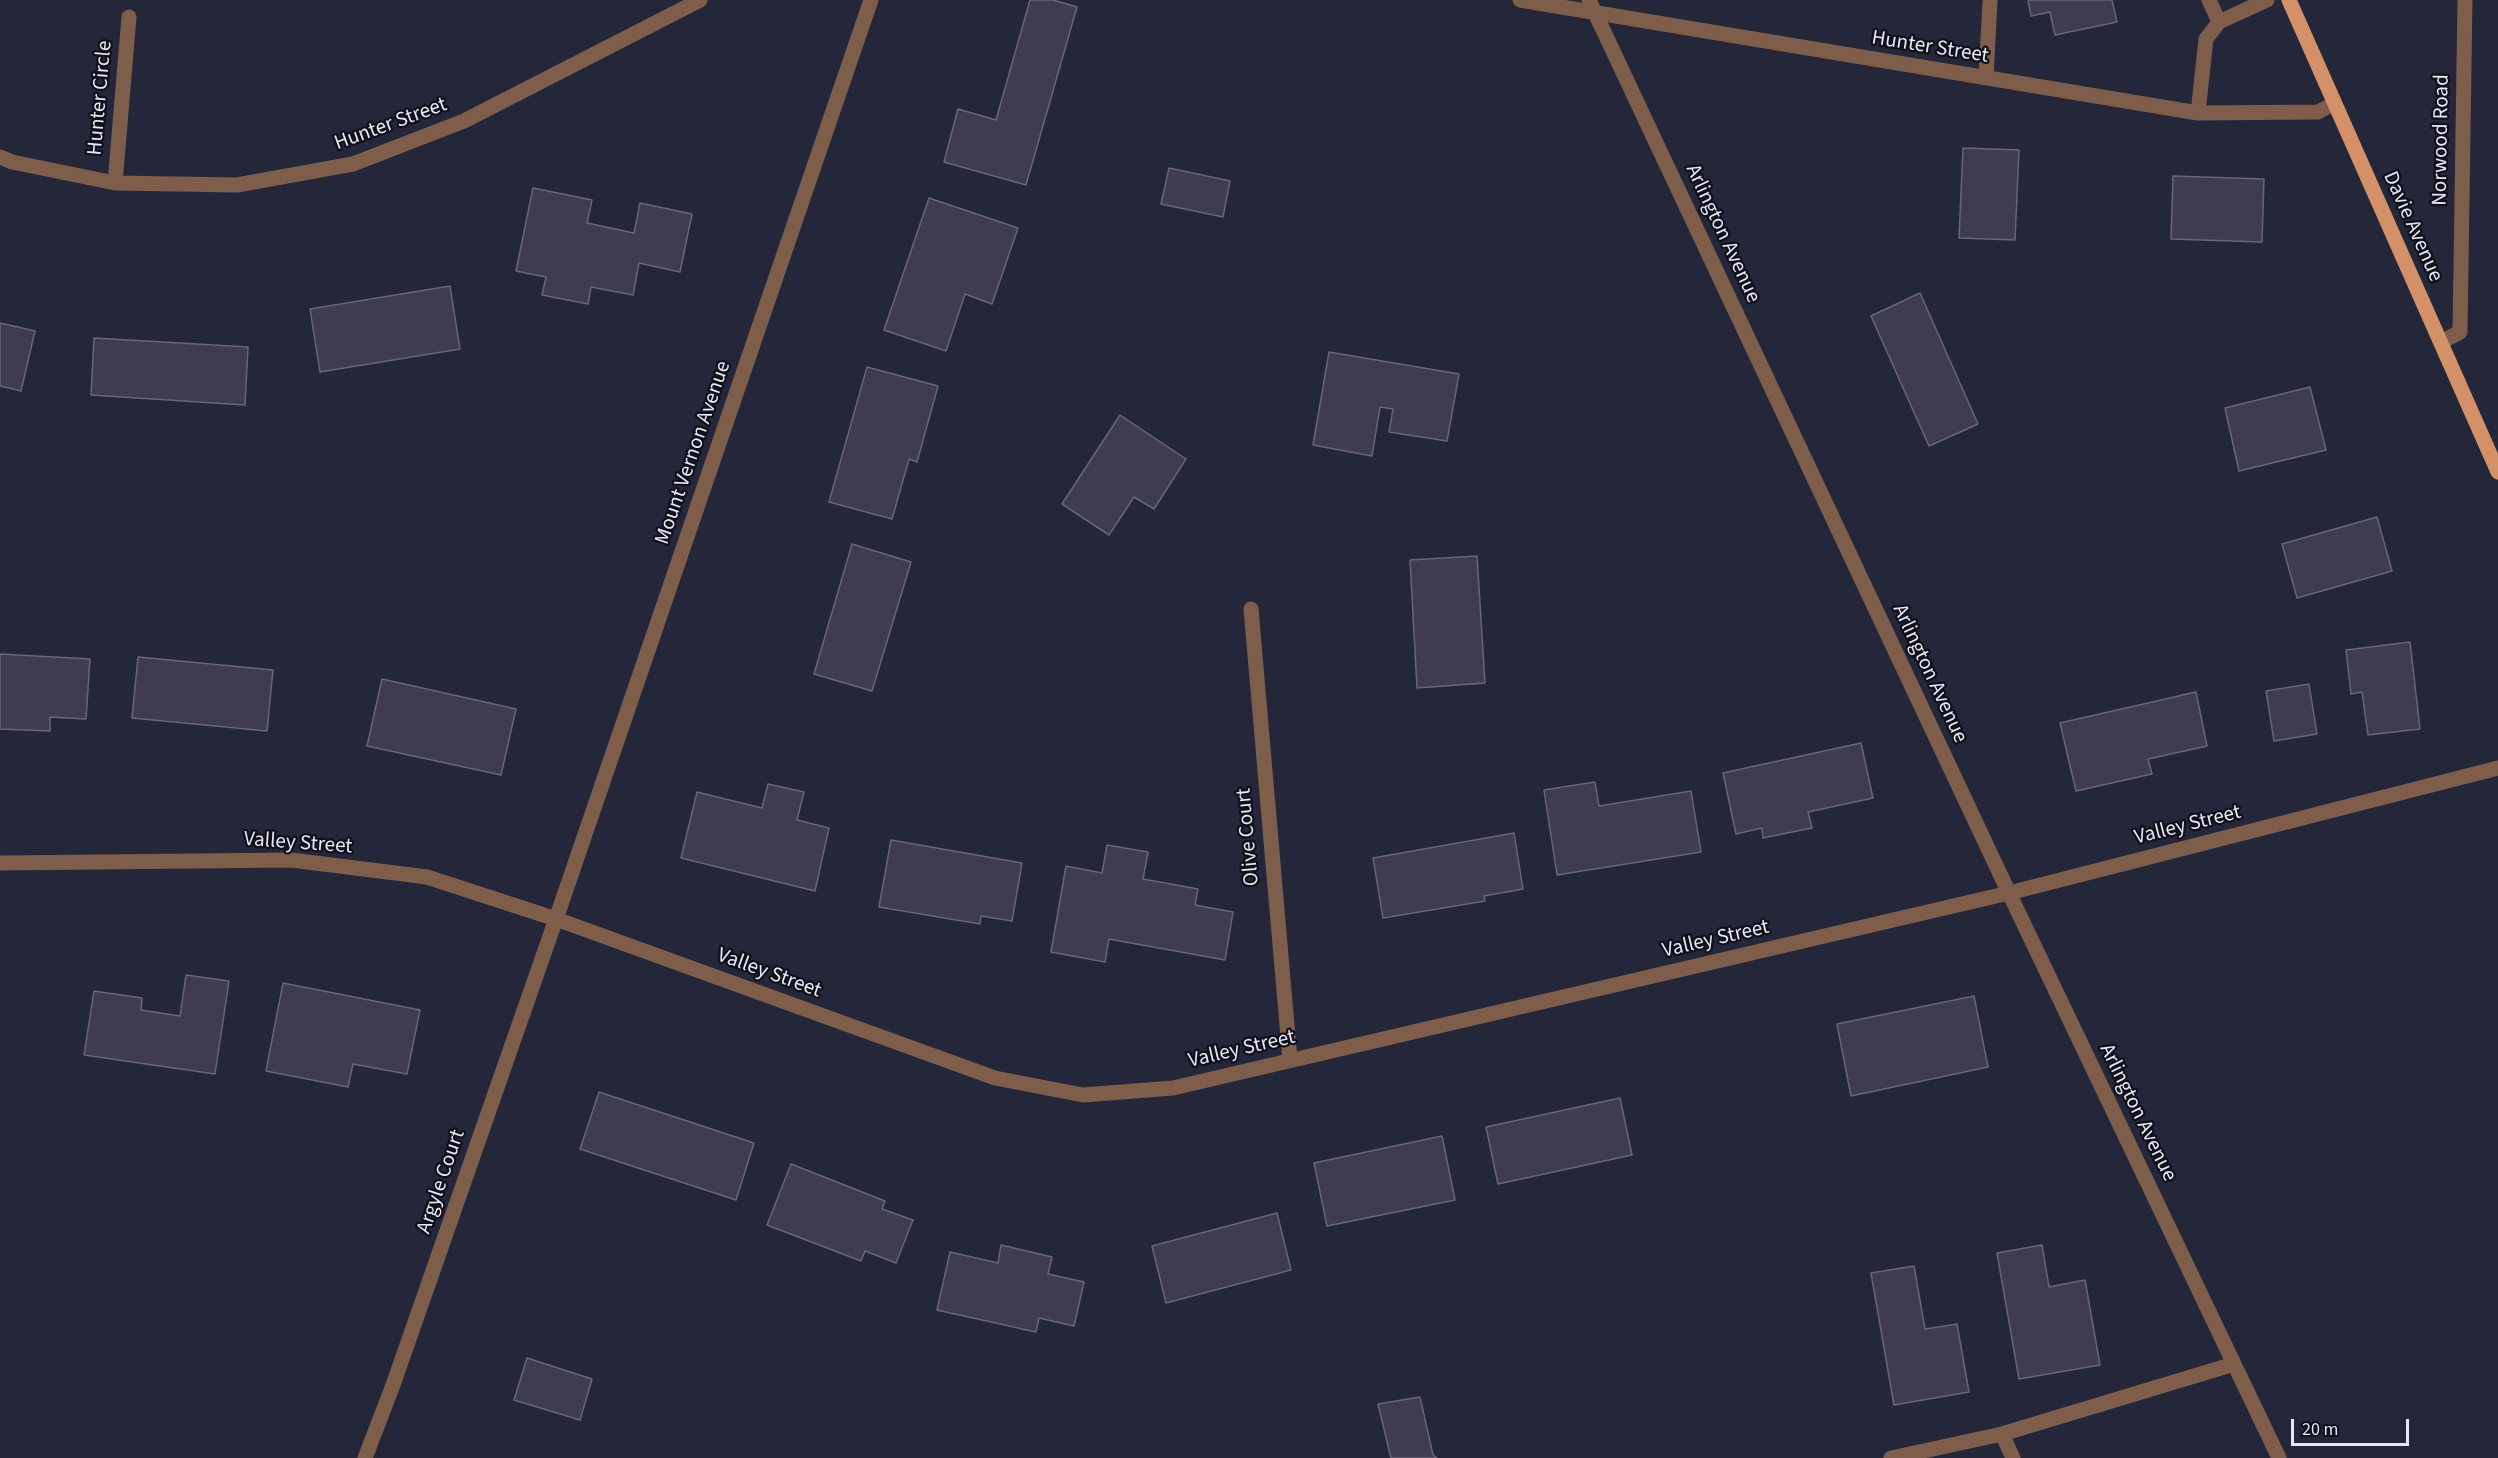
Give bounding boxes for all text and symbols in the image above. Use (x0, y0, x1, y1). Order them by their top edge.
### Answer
street label: Hunter Street (1870, 26, 1990, 70)
street label: Hunter Circle (83, 40, 119, 156)
street label: Norwood Road (2428, 74, 2456, 206)
street label: Hunter Street (331, 93, 451, 157)
street label: Arlington Avenue (1679, 161, 1765, 307)
street label: Davie Avenue (2377, 168, 2447, 286)
street label: Mount Vernon Avenue (651, 358, 737, 548)
street label: Arlington Avenue (1886, 601, 1972, 747)
street label: Olive Court (1232, 787, 1266, 887)
street label: Valley Street (2132, 801, 2244, 851)
street label: Valley Street (243, 828, 353, 860)
street label: Valley Street (1660, 915, 1772, 965)
street label: Valley Street (714, 944, 824, 1004)
street label: Valley Street (1186, 1025, 1298, 1075)
street label: Arlington Avenue (2093, 1040, 2181, 1186)
street label: Argyle Court (412, 1127, 472, 1237)
scale bar (2294, 1407, 2412, 1445)
text: 20 m (2302, 1417, 2338, 1442)

